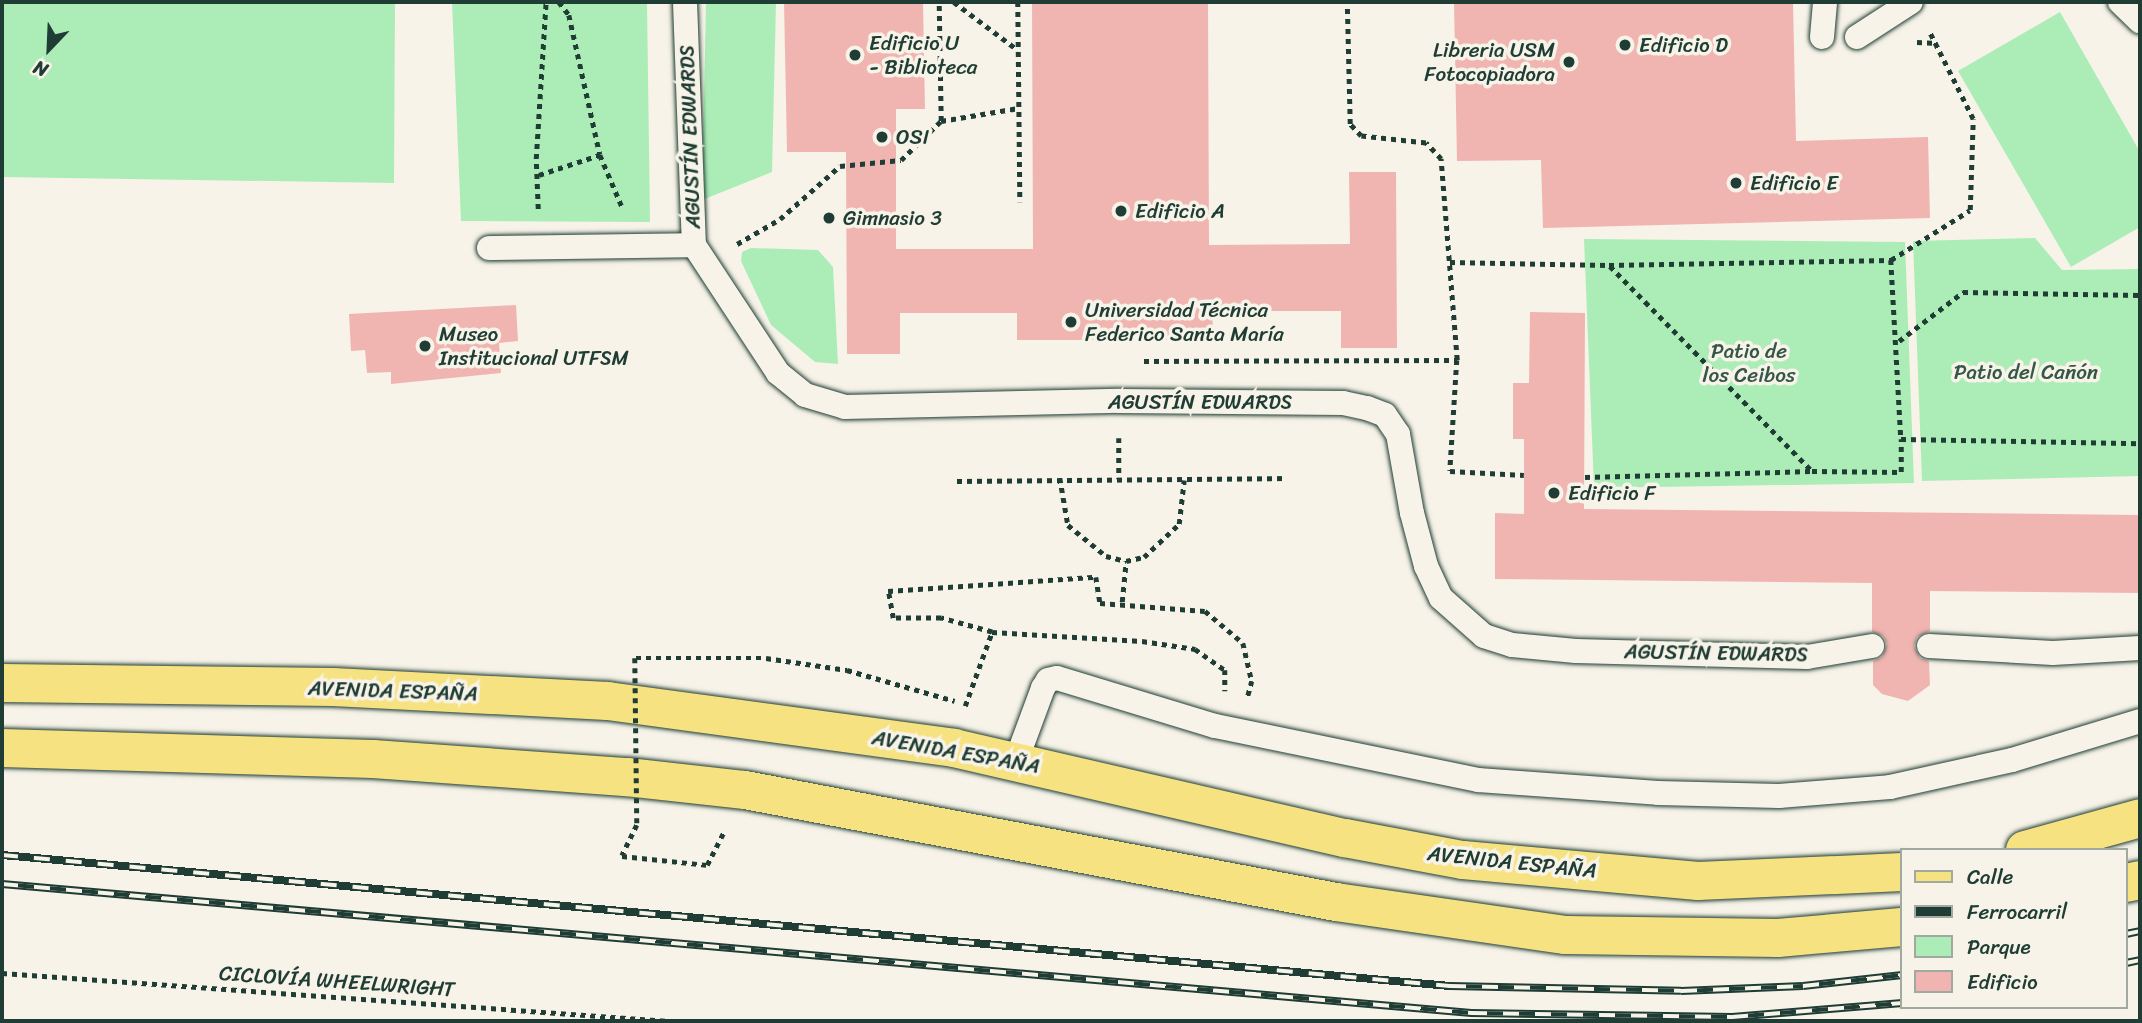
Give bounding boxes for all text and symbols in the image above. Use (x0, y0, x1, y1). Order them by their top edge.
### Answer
north arrow (14, 14, 84, 84)
place label: Edificio U - Biblioteca (869, 30, 977, 80)
place label: Edificio D (1639, 32, 1728, 58)
place label: Libreria USM Fotocopiadora (1424, 37, 1555, 87)
marker: Edificio D (1617, 37, 1633, 53)
street label: AGUSTÍN EDWARDS (674, 44, 706, 230)
marker: Edificio U - Biblioteca (847, 47, 863, 63)
text: N (28, 51, 53, 87)
marker: Libreria USM Fotocopiadora (1561, 54, 1577, 70)
place label: OSI (896, 124, 929, 150)
marker: OSI (874, 129, 890, 145)
place label: Edificio E (1750, 170, 1838, 196)
marker: Edificio E (1728, 175, 1744, 191)
place label: Edificio A (1135, 198, 1225, 224)
marker: Edificio A (1113, 203, 1129, 219)
place label: Gimnasio 3 (843, 205, 942, 231)
marker: Gimnasio 3 (821, 210, 837, 226)
place label: Universidad Técnica Federico Santa María (1085, 297, 1283, 347)
marker: Universidad Técnica Federico Santa María (1063, 314, 1079, 330)
place label: Museo Institucional UTFSM (439, 321, 629, 371)
marker: Museo Institucional UTFSM (417, 338, 433, 354)
park label: Patio de los Ceibos (1702, 338, 1796, 388)
park label: Patio del Cañón (1954, 359, 2098, 385)
street label: AGUSTÍN EDWARDS (1107, 389, 1293, 415)
place label: Edificio F (1568, 480, 1656, 506)
marker: Edificio F (1546, 485, 1562, 501)
street label: AGUSTÍN EDWARDS (1623, 639, 1809, 667)
street label: AVENIDA ESPAÑA (308, 675, 478, 707)
street label: AVENIDA ESPAÑA (870, 725, 1042, 779)
street label: AVENIDA ESPAÑA (1426, 841, 1598, 883)
legend (1900, 848, 2128, 1009)
text: Calle (1967, 858, 2013, 896)
text: Ferrocarril (1967, 893, 2067, 931)
text: Parque (1967, 928, 2031, 966)
street label: CICLOVÍA WHEELWRIGHT (218, 960, 456, 1002)
text: Edificio (1967, 963, 2038, 1001)

